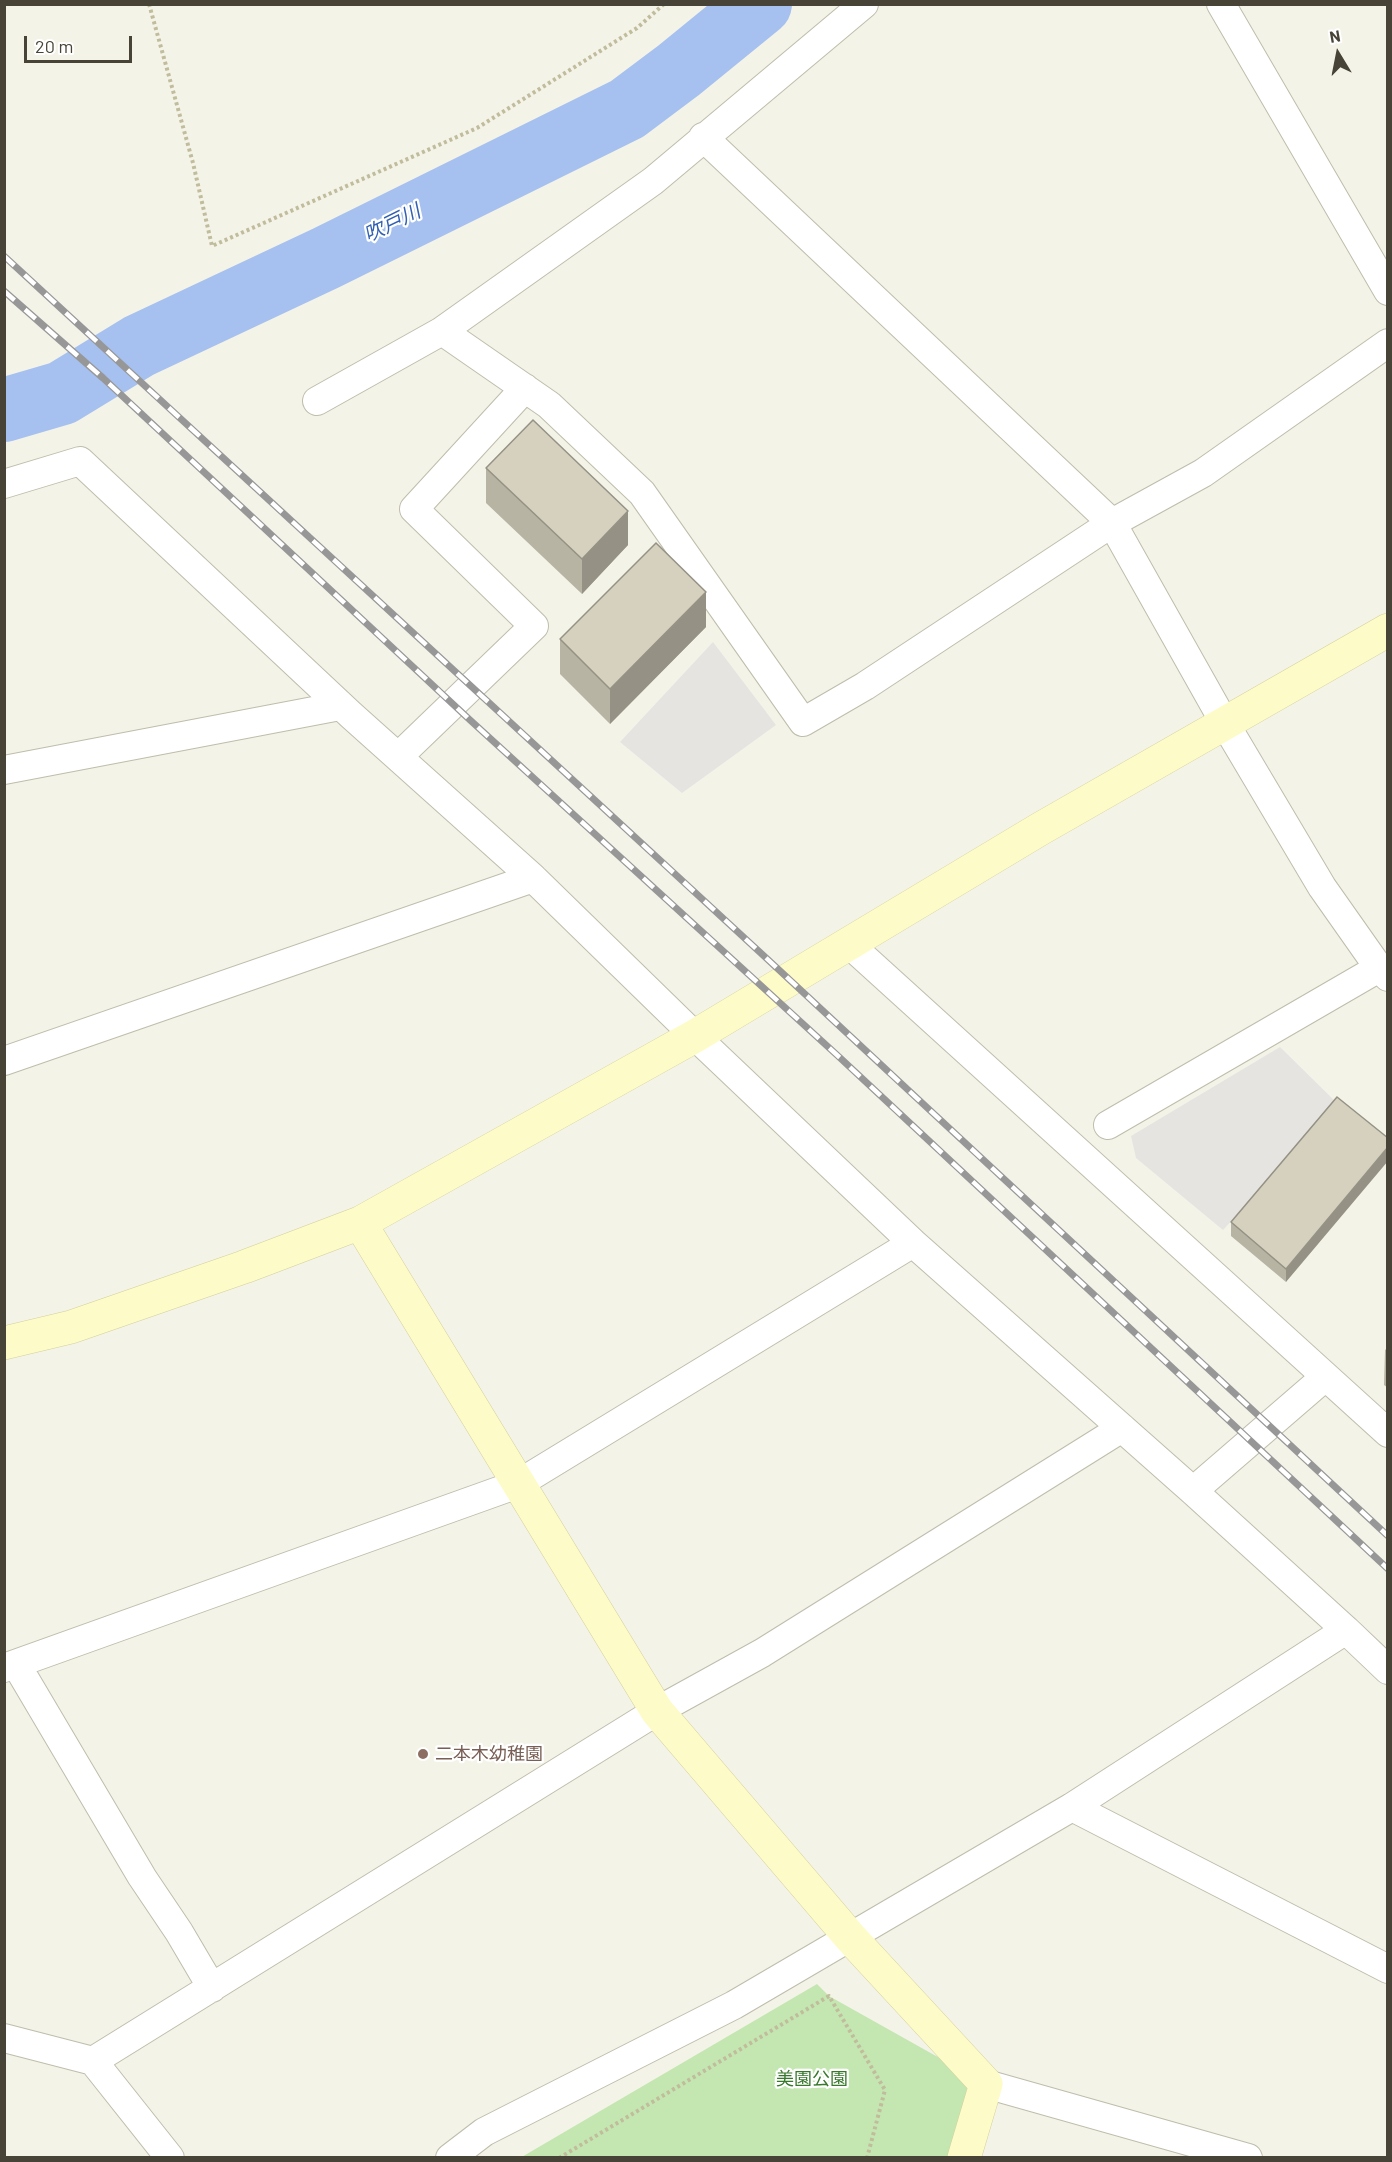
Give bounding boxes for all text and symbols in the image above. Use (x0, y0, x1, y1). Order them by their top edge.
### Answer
scale bar (27, 24, 135, 62)
north arrow (1308, 24, 1368, 84)
text: N (1328, 26, 1342, 46)
text: 20 m (35, 35, 73, 57)
water label: 吹戸川 (360, 199, 424, 247)
place label: 二本木幼稚園 (435, 1743, 543, 1765)
marker: 二本木幼稚園 (416, 1747, 430, 1761)
park label: 美園公園 (776, 2068, 848, 2090)

